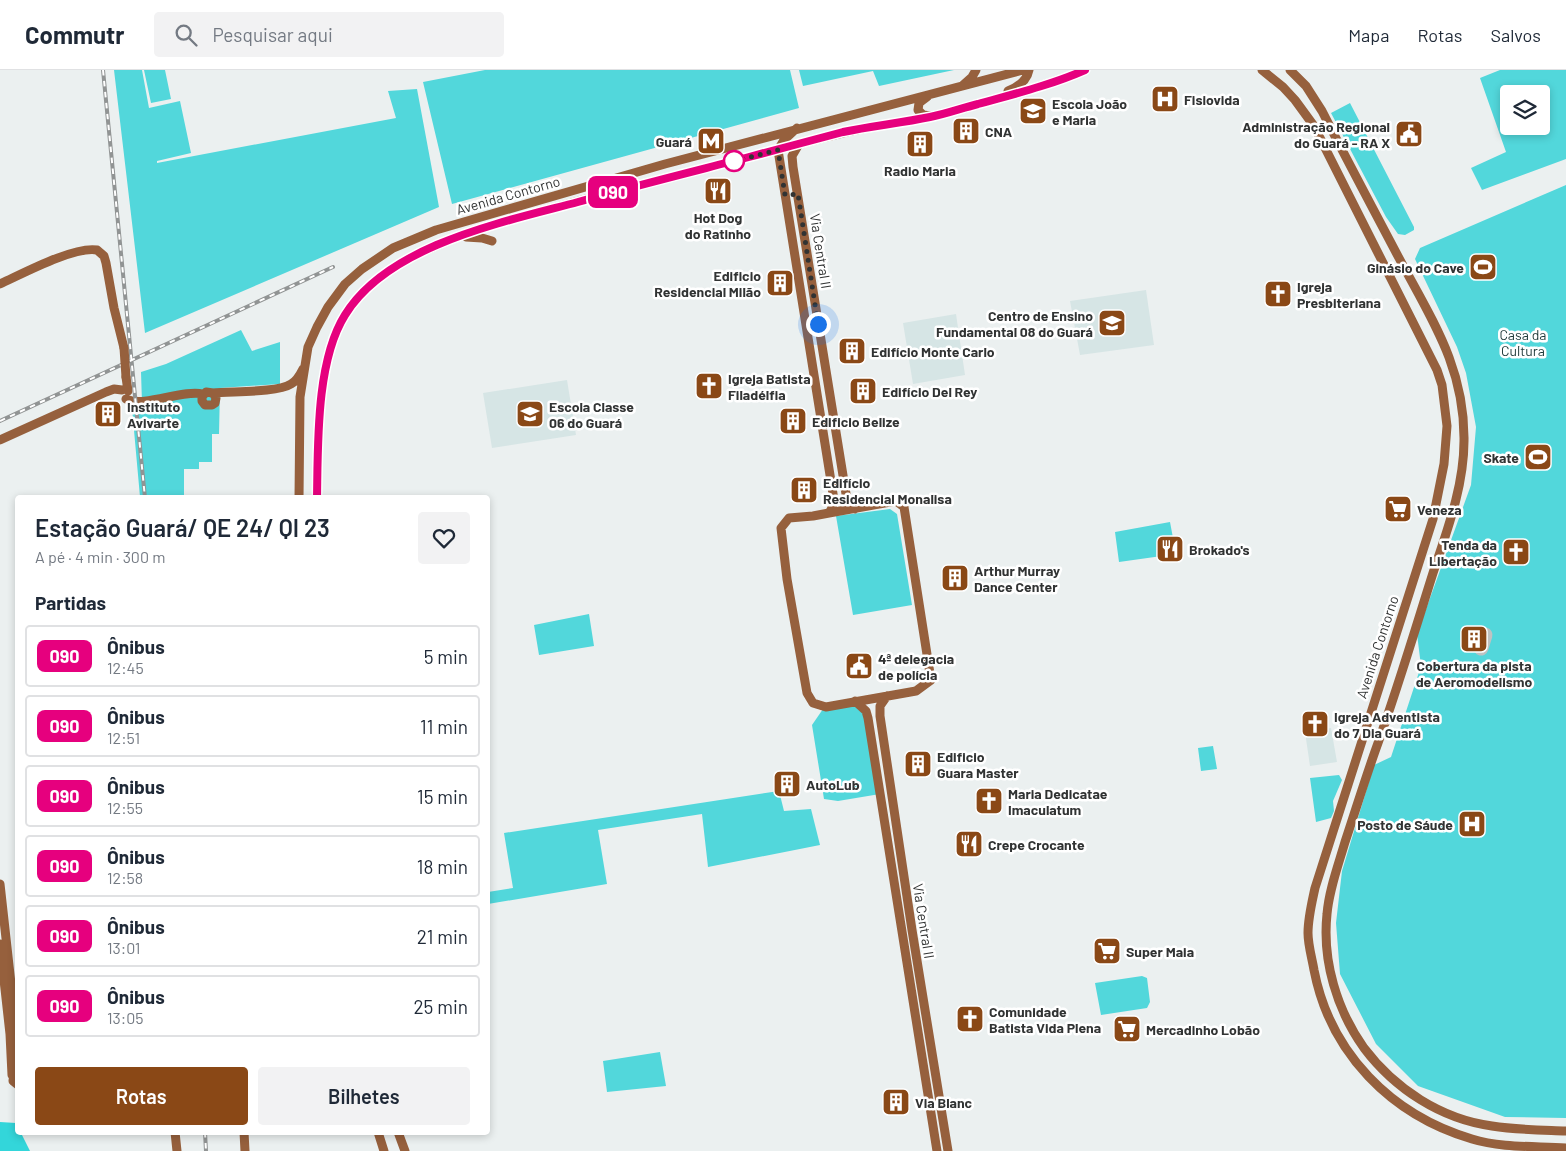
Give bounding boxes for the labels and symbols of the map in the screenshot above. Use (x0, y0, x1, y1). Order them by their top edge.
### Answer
hospital icon: Fisiovida (1150, 84, 1180, 114)
place label: Fisiovida (1184, 91, 1240, 108)
place label: Escola João e Maria (1052, 95, 1127, 128)
school or university icon: Escola João e Maria (1018, 96, 1048, 126)
building icon: CNA (951, 116, 981, 146)
place label: Administração Regional do Guará - RA X (1242, 118, 1390, 151)
public building icon: Administração Regional do Guará - RA X (1394, 119, 1424, 149)
place label: CNA (985, 123, 1013, 140)
metro station icon: Guará (696, 126, 726, 156)
building icon: Radio Maria (905, 129, 935, 159)
place label: Guará (656, 133, 692, 150)
unlabelled marker (723, 150, 745, 172)
place label: Radio Maria (884, 162, 956, 179)
street label: Avenida Contorno (454, 172, 562, 218)
line badge: 090 (584, 176, 642, 208)
restaurant icon: Hot Dog do Ratinho (703, 176, 733, 206)
place label: Hot Dog do Ratinho (685, 209, 751, 242)
street label: Via Central II (807, 212, 835, 290)
sports icon: Ginásio do Cave (1468, 252, 1498, 282)
place label: Ginásio do Cave (1367, 259, 1464, 276)
place label: Edificio Residencial Milão (654, 267, 761, 300)
building icon: Edificio Residencial Milão (765, 268, 795, 298)
place label: Igreja Presbiteriana (1297, 278, 1381, 311)
church icon: Igreja Presbiteriana (1263, 279, 1293, 309)
place label: Centro de Ensino Fundamental 08 do Guará (936, 307, 1093, 340)
school or university icon: Centro de Ensino Fundamental 08 do Guará (1097, 308, 1127, 338)
your location (806, 312, 831, 337)
park label: Casa da Cultura (1499, 326, 1547, 359)
building icon: Edifício Monte Carlo (837, 336, 867, 366)
place label: Edifício Monte Carlo (871, 343, 995, 360)
place label: Igreja Batista Filadélfia (728, 370, 811, 403)
church icon: Igreja Batista Filadélfia (694, 371, 724, 401)
building icon: Edifício Del Rey (848, 376, 878, 406)
place label: Edifício Del Rey (882, 383, 977, 400)
place label: Instituto Avivarte (127, 398, 180, 431)
place label: Escola Classe 06 do Guará (549, 398, 634, 431)
building icon: Instituto Avivarte (93, 399, 123, 429)
school or university icon: Escola Classe 06 do Guará (515, 399, 545, 429)
building icon: Edificio Belize (778, 406, 808, 436)
place label: Edificio Belize (812, 413, 900, 430)
sports icon: Skate (1523, 442, 1553, 472)
place label: Skate (1483, 449, 1519, 466)
place label: Edifício Residencial Monalisa (823, 474, 952, 507)
building icon: Edifício Residencial Monalisa (789, 475, 819, 505)
supermarket icon: Veneza (1383, 494, 1413, 524)
place label: Veneza (1417, 501, 1462, 518)
restaurant icon: Brokado's (1155, 534, 1185, 564)
place label: Tenda da Libertação (1429, 536, 1497, 569)
church icon: Tenda da Libertação (1501, 537, 1531, 567)
place label: Brokado's (1189, 541, 1250, 558)
place label: Arthur Murray Dance Center (974, 562, 1060, 595)
building icon: Arthur Murray Dance Center (940, 563, 970, 593)
street label: Avenida Contorno (1352, 593, 1402, 701)
building icon: Cobertura da pista de Aeromodelismo (1459, 624, 1489, 654)
place label: 4ª delegacia de polícia (878, 650, 954, 683)
public building icon: 4ª delegacia de polícia (844, 651, 874, 681)
place label: Cobertura da pista de Aeromodelismo (1416, 657, 1533, 690)
place label: Igreja Adventista do 7 Dia Guará (1334, 708, 1440, 741)
church icon: Igreja Adventista do 7 Dia Guará (1300, 709, 1330, 739)
place label: Edificio Guara Master (937, 748, 1019, 781)
building icon: Edificio Guara Master (903, 749, 933, 779)
building icon: AutoLub (772, 769, 802, 799)
place label: AutoLub (806, 776, 860, 793)
place label: Maria Dedicatae Imaculatum (1008, 785, 1108, 818)
church icon: Maria Dedicatae Imaculatum (974, 786, 1004, 816)
hospital icon: Posto de Sáude (1457, 809, 1487, 839)
place label: Posto de Sáude (1357, 816, 1453, 833)
restaurant icon: Crepe Crocante (954, 829, 984, 859)
place label: Crepe Crocante (988, 836, 1085, 853)
street label: Via Central II (910, 882, 938, 960)
supermarket icon: Super Maia (1092, 936, 1122, 966)
place label: Super Maia (1126, 943, 1194, 960)
place label: Comunidade Batista Vida Plena (989, 1003, 1101, 1036)
church icon: Comunidade Batista Vida Plena (955, 1004, 985, 1034)
supermarket icon: Mercadinho Lobão (1112, 1014, 1142, 1044)
place label: Mercadinho Lobão (1146, 1021, 1260, 1038)
building icon: Via Blanc (881, 1087, 911, 1117)
place label: Via Blanc (915, 1094, 973, 1111)

